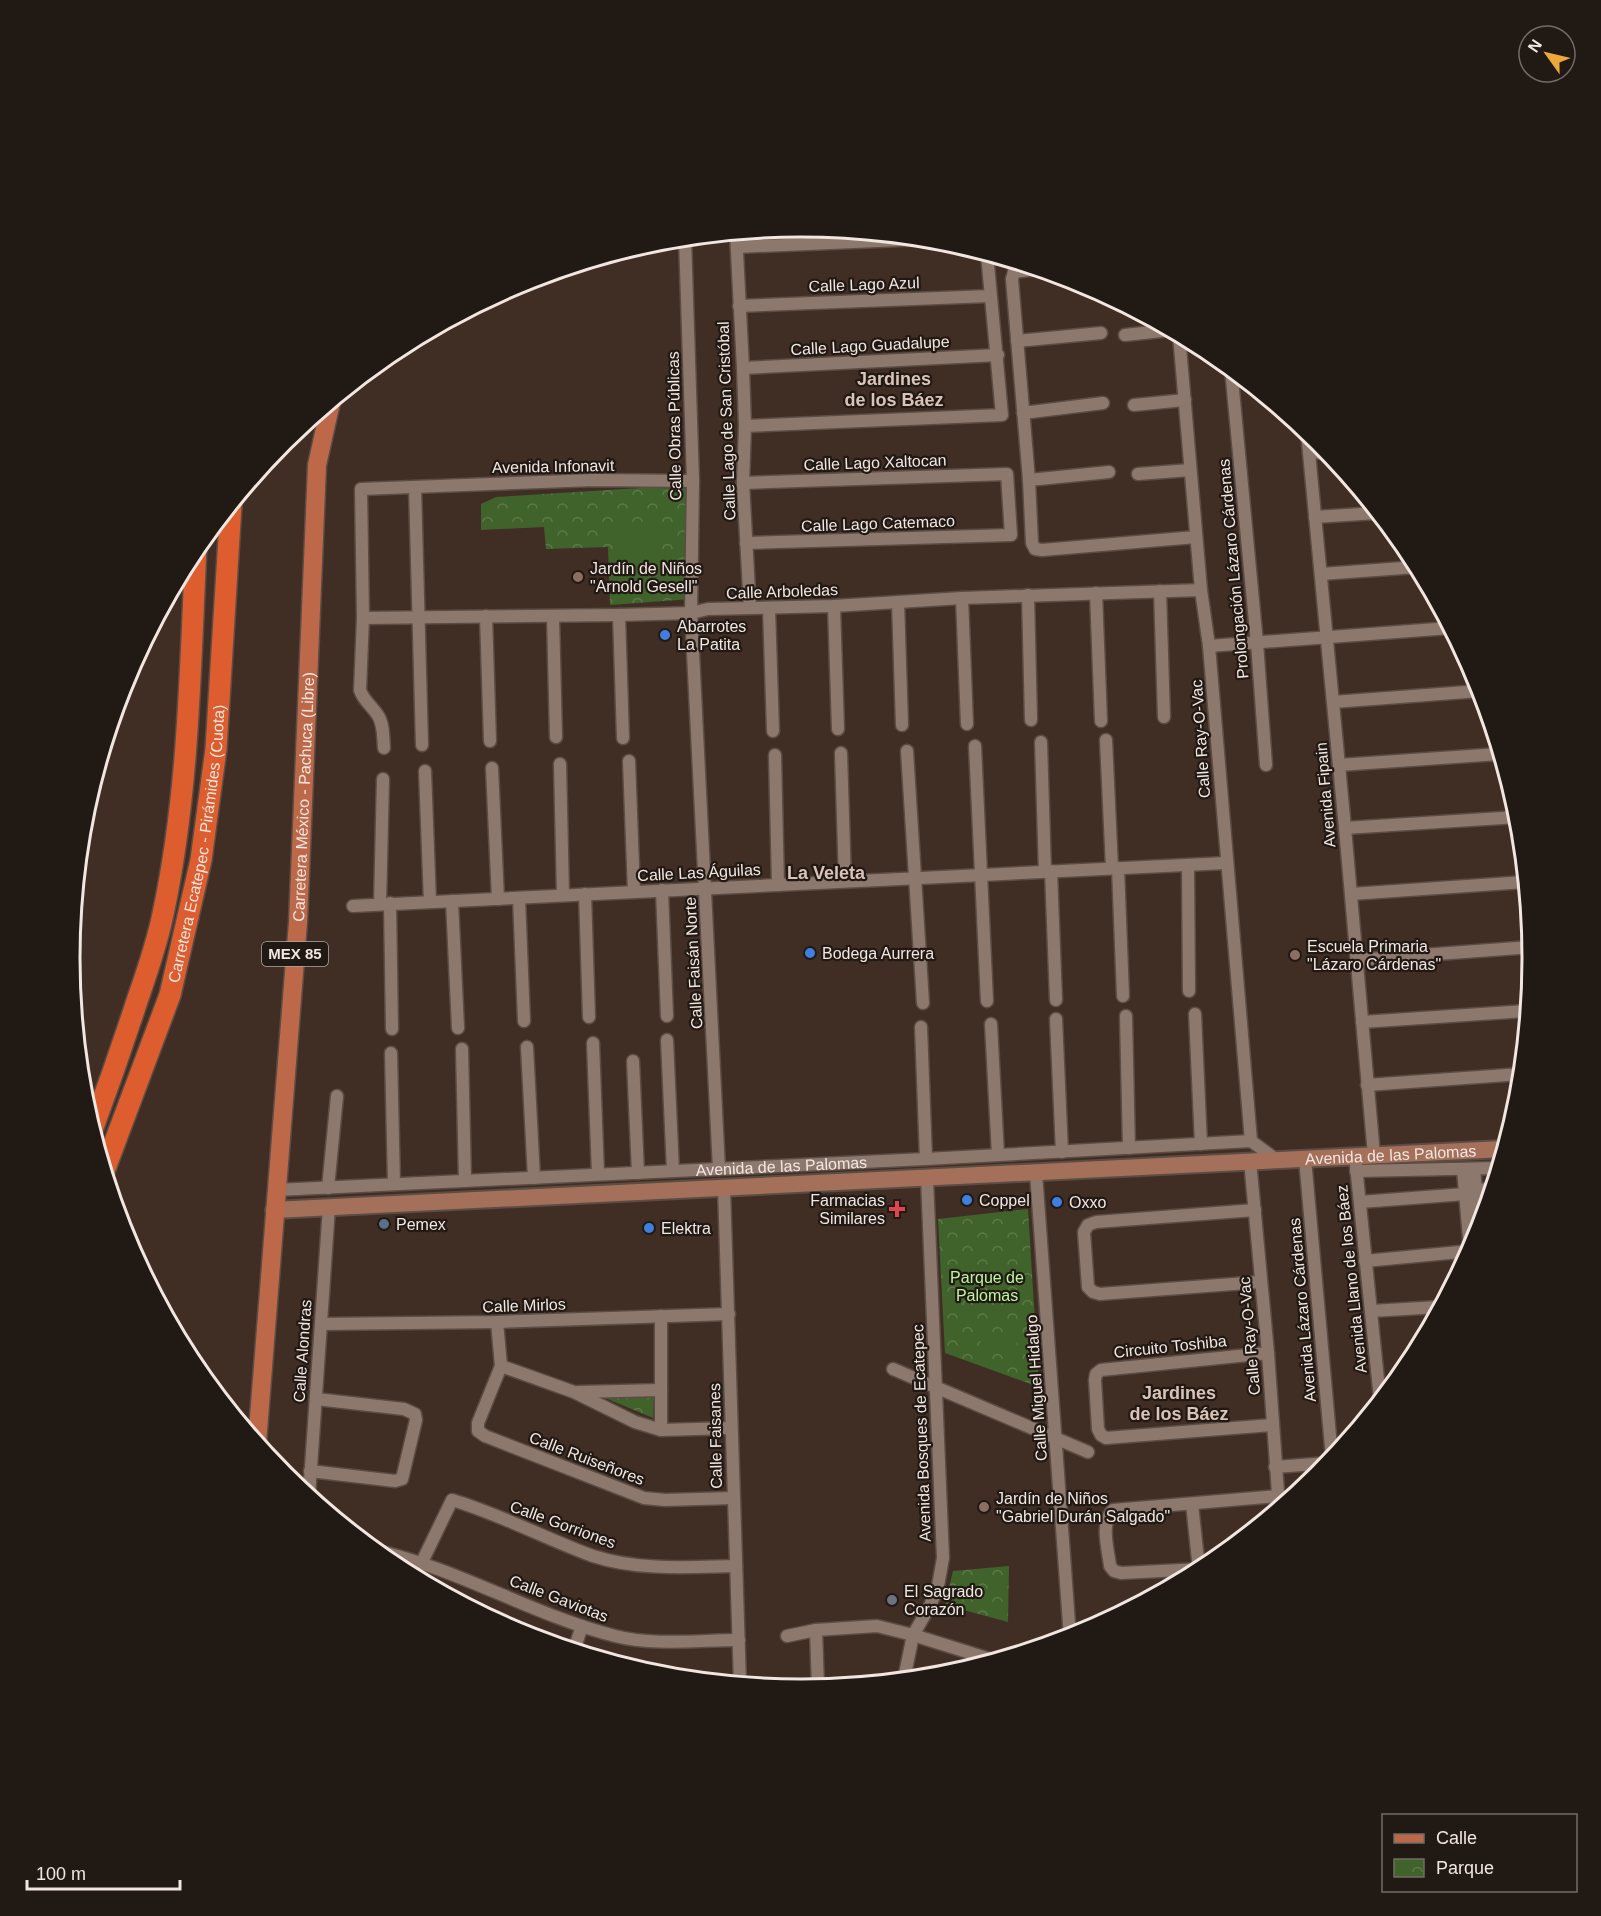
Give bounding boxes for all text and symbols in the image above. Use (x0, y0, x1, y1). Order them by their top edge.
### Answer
north arrow (1517, 24, 1577, 84)
text: N (1525, 36, 1545, 55)
street label: Calle Lago Azul (808, 274, 920, 295)
street label: Calle Lago de San Cristóbal (715, 321, 738, 521)
street label: Calle Lago Guadalupe (790, 333, 950, 358)
street label: Calle Obras Públicas (665, 351, 684, 501)
district label: Jardines de los Báez (844, 369, 944, 410)
street label: Calle Lago Xaltocan (803, 452, 947, 473)
street label: Avenida Infonavit (492, 457, 615, 476)
street label: Prolongación Lázaro Cárdenas (1215, 458, 1252, 680)
street label: Calle Lago Catemaco (801, 512, 955, 535)
place label: Jardín de Niños "Arnold Gesell" (590, 560, 702, 595)
marker: Jardín de Niños "Arnold Gesell" (571, 570, 585, 584)
street label: Calle Arboledas (726, 581, 838, 602)
place label: Abarrotes La Patita (677, 618, 746, 653)
marker: Abarrotes La Patita (658, 628, 672, 642)
street label: Carretera México - Pachuca (Libre) (290, 671, 317, 922)
street label: Calle Ray-O-Vac (1188, 679, 1213, 799)
street label: Carretera Ecatepec - Pirámides (Cuota) (165, 704, 228, 984)
street label: Avenida Fipain (1312, 742, 1339, 848)
street label: Calle Las Águilas (637, 860, 761, 884)
district label: La Veleta (787, 863, 866, 883)
street label: Calle Faisán Norte (682, 896, 705, 1030)
place label: Escuela Primaria "Lázaro Cárdenas" (1307, 938, 1441, 973)
road number: MEX 85 (262, 942, 328, 966)
place label: Bodega Aurrera (822, 945, 934, 962)
marker: Bodega Aurrera (803, 946, 817, 960)
marker: Escuela Primaria "Lázaro Cárdenas" (1288, 948, 1302, 962)
street label: Avenida de las Palomas (1305, 1142, 1477, 1168)
street label: Avenida de las Palomas (695, 1154, 868, 1179)
street label: Avenida Llano de los Báez (1333, 1184, 1370, 1374)
place label: Farmacias Similares (810, 1192, 885, 1227)
place label: Coppel (979, 1192, 1030, 1209)
marker: Coppel (960, 1193, 974, 1207)
place label: Oxxo (1069, 1194, 1106, 1211)
marker: Oxxo (1050, 1195, 1064, 1209)
marker: Farmacias Similares (890, 1202, 904, 1216)
place label: Pemex (396, 1216, 446, 1233)
marker: Pemex (377, 1217, 391, 1231)
street label: Avenida Lázaro Cárdenas (1286, 1217, 1319, 1403)
place label: Elektra (661, 1220, 711, 1237)
marker: Elektra (642, 1221, 656, 1235)
park label: Parque de Palomas (950, 1269, 1024, 1304)
street label: Calle Ray-O-Vac (1236, 1276, 1263, 1396)
street label: Calle Mirlos (482, 1296, 566, 1315)
street label: Calle Alondras (290, 1299, 315, 1403)
street label: Calle Miguel Hidalgo (1023, 1314, 1050, 1462)
street label: Avenida Bosques de Ecatepec (909, 1324, 934, 1542)
street label: Circuito Toshiba (1113, 1332, 1227, 1361)
street label: Calle Faisanes (706, 1383, 725, 1489)
district label: Jardines de los Báez (1129, 1383, 1229, 1424)
street label: Calle Ruiseñores (527, 1429, 647, 1488)
place label: Jardín de Niños "Gabriel Durán Salgado" (996, 1490, 1170, 1525)
street label: Calle Gorriones (508, 1497, 618, 1551)
marker: Jardín de Niños "Gabriel Durán Salgado" (977, 1500, 991, 1514)
street label: Calle Gaviotas (507, 1572, 610, 1625)
place label: El Sagrado Corazón (904, 1583, 983, 1618)
marker: El Sagrado Corazón (885, 1593, 899, 1607)
legend (1382, 1814, 1577, 1892)
text: Calle (1436, 1828, 1477, 1848)
scale bar (27, 1853, 180, 1891)
text: Parque (1436, 1858, 1494, 1878)
text: 100 m (36, 1864, 86, 1884)

